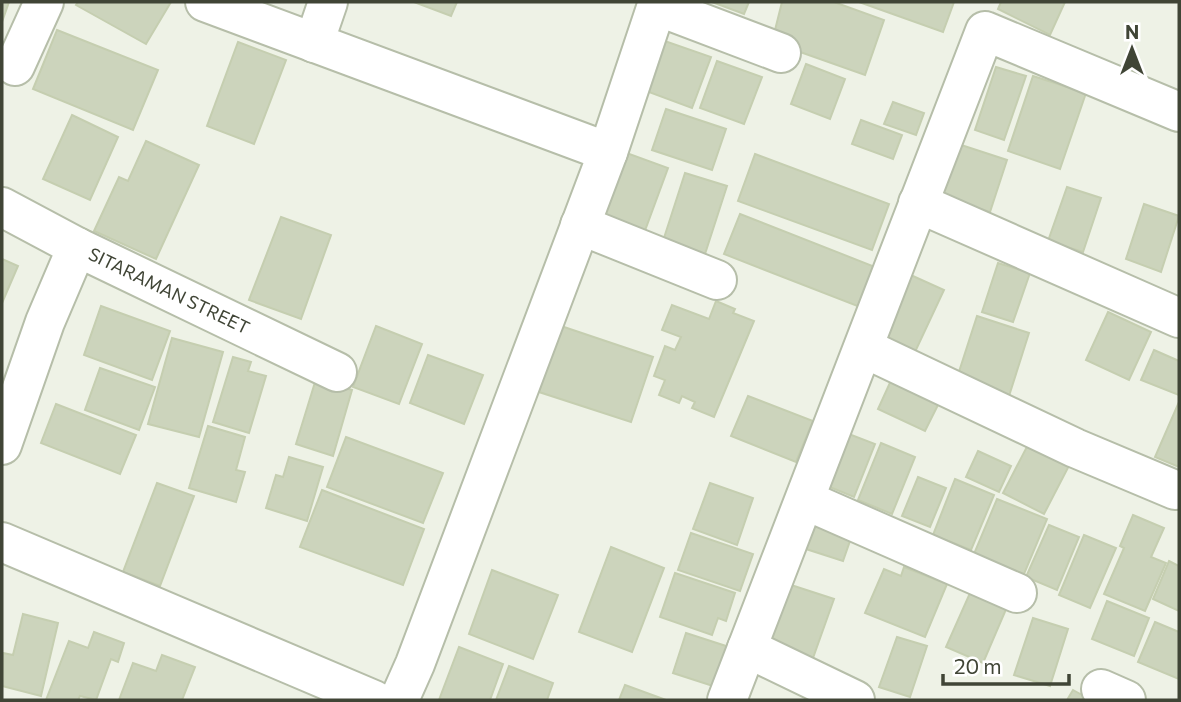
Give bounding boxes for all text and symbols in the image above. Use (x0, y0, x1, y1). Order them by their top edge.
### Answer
north arrow (1097, 14, 1167, 84)
text: N (1125, 20, 1139, 43)
street label: SITARAMAN STREET (85, 242, 253, 338)
scale bar (943, 642, 1069, 686)
text: 20 m (954, 653, 1002, 678)

